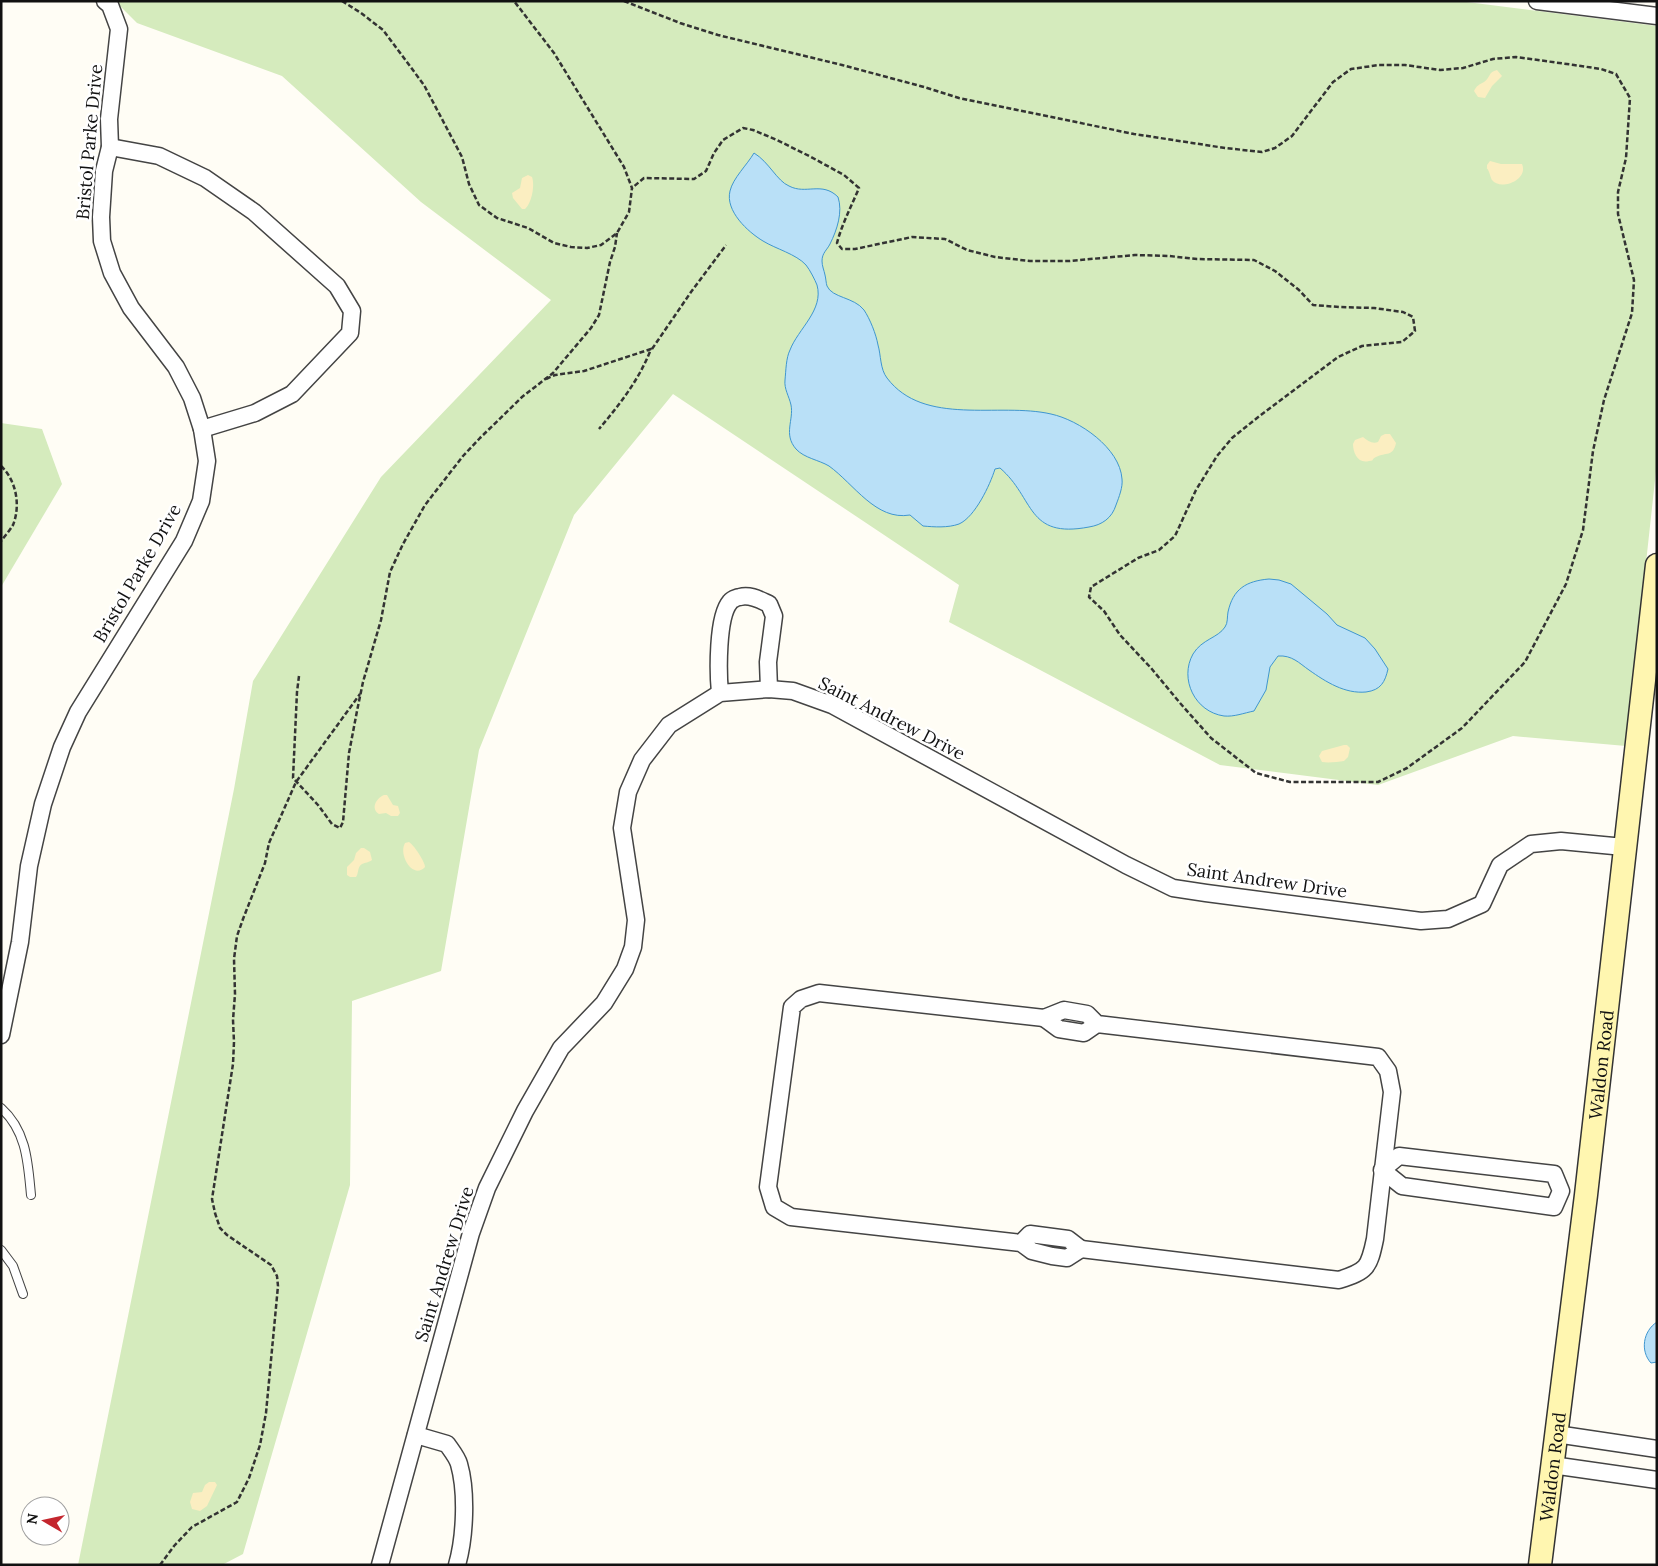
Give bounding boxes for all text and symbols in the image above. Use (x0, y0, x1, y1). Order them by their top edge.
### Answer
street label: Bristol Parke Drive (71, 63, 107, 221)
street label: Bristol Parke Drive (88, 499, 186, 646)
street label: Saint Andrew Drive (815, 671, 969, 765)
street label: Saint Andrew Drive (1185, 857, 1349, 903)
street label: Waldon Road (1583, 1008, 1618, 1121)
street label: Saint Andrew Drive (409, 1183, 479, 1345)
street label: Waldon Road (1534, 1410, 1570, 1523)
north arrow (20, 1496, 70, 1546)
text: N (22, 1512, 42, 1526)

